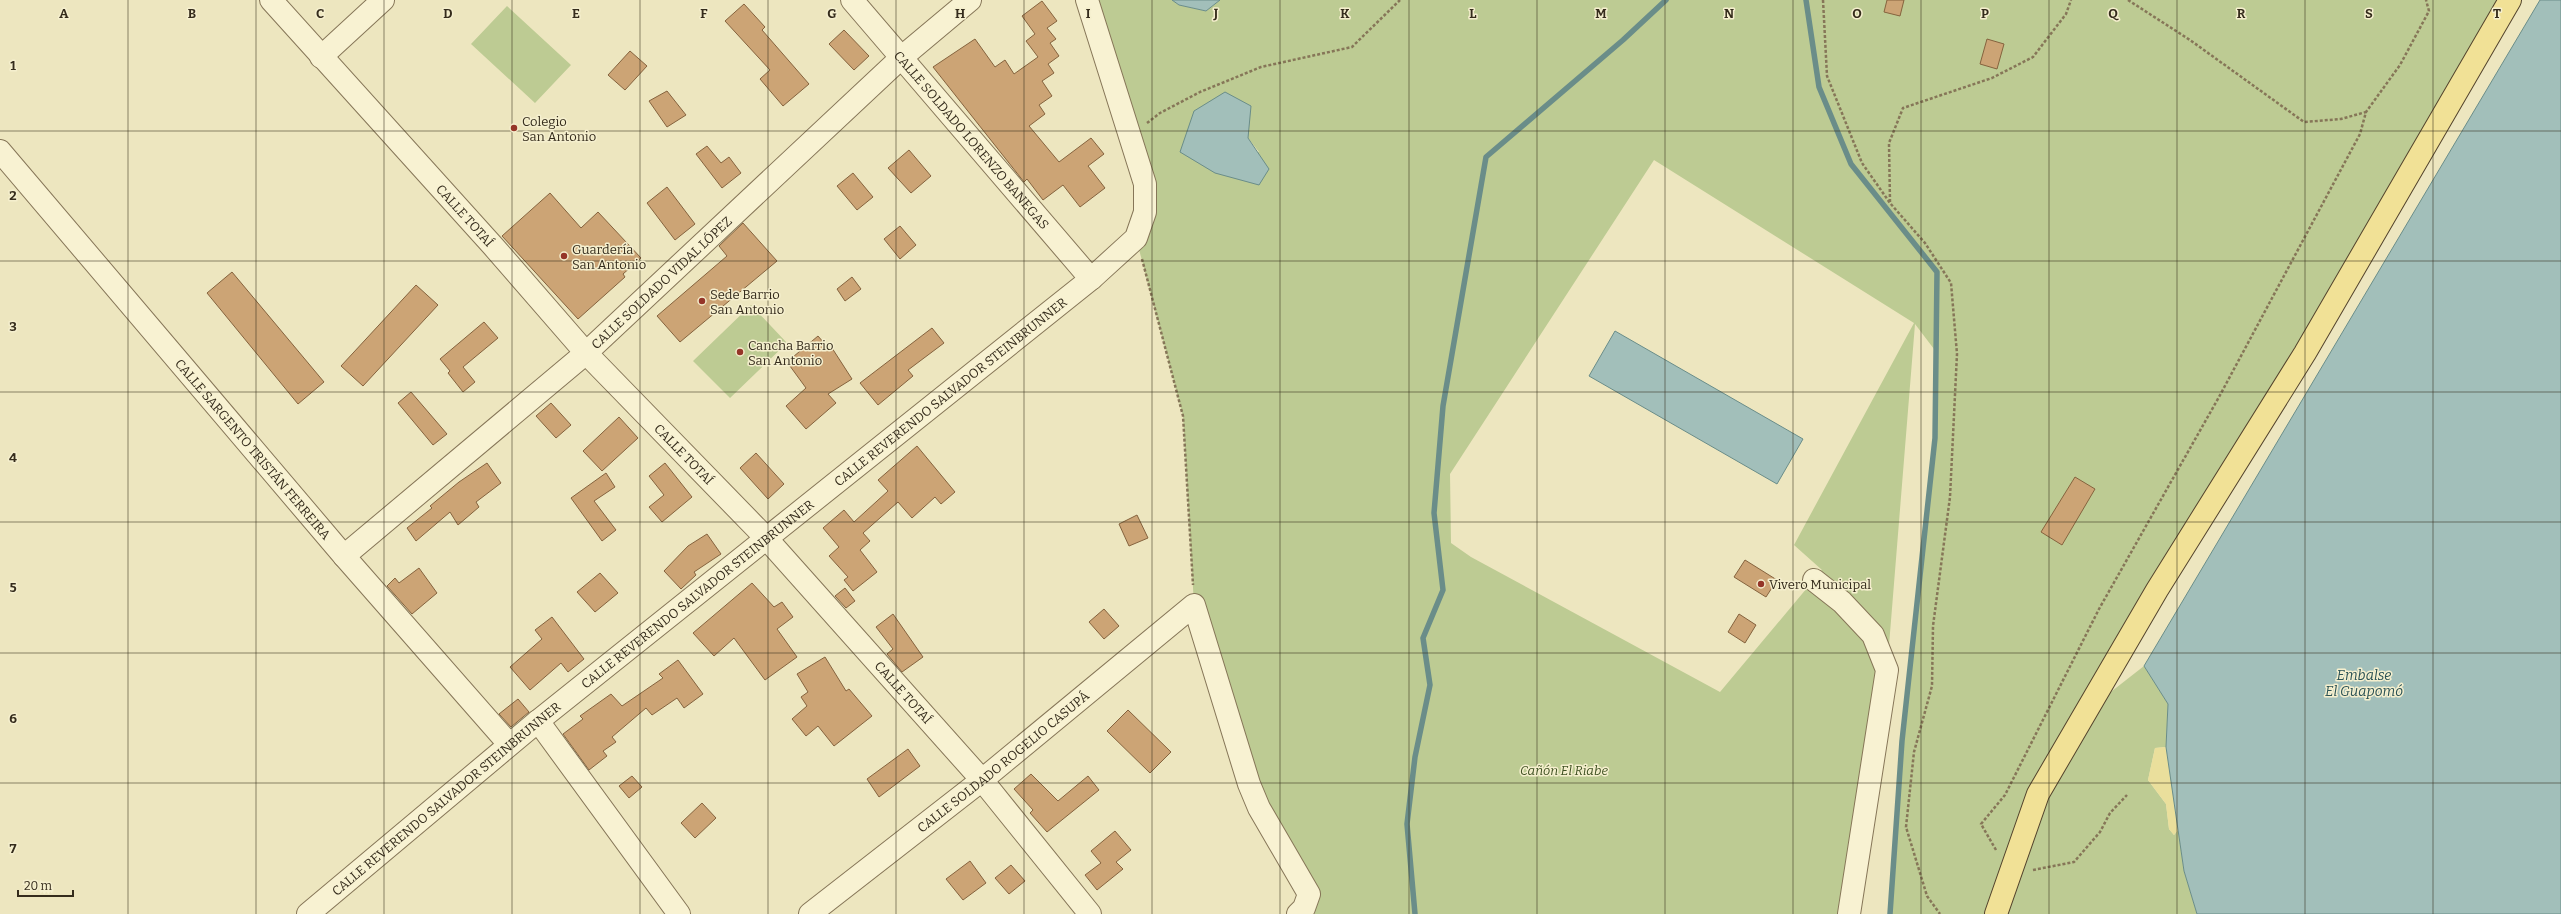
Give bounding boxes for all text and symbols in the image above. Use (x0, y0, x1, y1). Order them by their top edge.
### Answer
text: A (59, 6, 69, 21)
text: B (188, 6, 196, 21)
text: C (316, 6, 324, 21)
text: D (443, 6, 453, 21)
text: E (572, 6, 580, 21)
text: F (700, 6, 708, 21)
text: G (827, 6, 837, 21)
text: H (955, 6, 965, 21)
text: I (1086, 6, 1091, 21)
text: J (1213, 6, 1219, 21)
text: K (1340, 6, 1350, 21)
text: L (1469, 6, 1477, 21)
text: M (1595, 6, 1607, 21)
text: N (1724, 6, 1734, 21)
text: O (1852, 6, 1862, 21)
text: P (1981, 6, 1989, 21)
text: Q (2108, 6, 2119, 21)
text: R (2237, 6, 2246, 21)
text: S (2365, 6, 2373, 21)
text: T (2493, 6, 2501, 21)
street label: CALLE SOLDADO LORENZO BANEGAS (891, 48, 1052, 232)
text: 1 (10, 58, 16, 73)
place label: Colegio San Antonio (522, 114, 596, 144)
marker: Colegio San Antonio (509, 123, 519, 133)
street label: CALLE TOTAÍ (433, 182, 497, 250)
text: 2 (9, 188, 17, 203)
street label: CALLE SOLDADO VIDAL LÓPEZ (588, 214, 735, 352)
place label: Guardería San Antonio (572, 242, 646, 272)
marker: Guardería San Antonio (559, 251, 569, 261)
place label: Sede Barrio San Antonio (710, 287, 784, 317)
street label: CALLE REVERENDO SALVADOR STEINBRUNNER (831, 294, 1070, 489)
marker: Sede Barrio San Antonio (697, 296, 707, 306)
text: 3 (9, 319, 17, 334)
place label: Cancha Barrio San Antonio (748, 338, 833, 368)
marker: Cancha Barrio San Antonio (735, 347, 745, 357)
street label: CALLE SARGENTO TRISTÁN FERREIRA (172, 356, 334, 543)
street label: CALLE TOTAÍ (651, 421, 717, 488)
text: 4 (9, 450, 17, 465)
street label: CALLE REVERENDO SALVADOR STEINBRUNNER (578, 496, 817, 692)
place label: Vivero Municipal (1769, 577, 1871, 592)
marker: Vivero Municipal (1756, 579, 1766, 589)
text: 5 (9, 580, 17, 595)
street label: CALLE TOTAÍ (872, 658, 935, 727)
water label: Embalse El Guapomó (2325, 667, 2403, 700)
street label: CALLE SOLDADO ROGELIO CASUPÁ (914, 687, 1093, 836)
street label: CALLE REVERENDO SALVADOR STEINBRUNNER (329, 699, 564, 899)
text: 6 (9, 711, 17, 726)
park label: Cañón El Riabe (1520, 763, 1609, 778)
text: 7 (10, 841, 17, 856)
scale bar (18, 872, 73, 898)
text: 20 m (24, 879, 53, 893)

